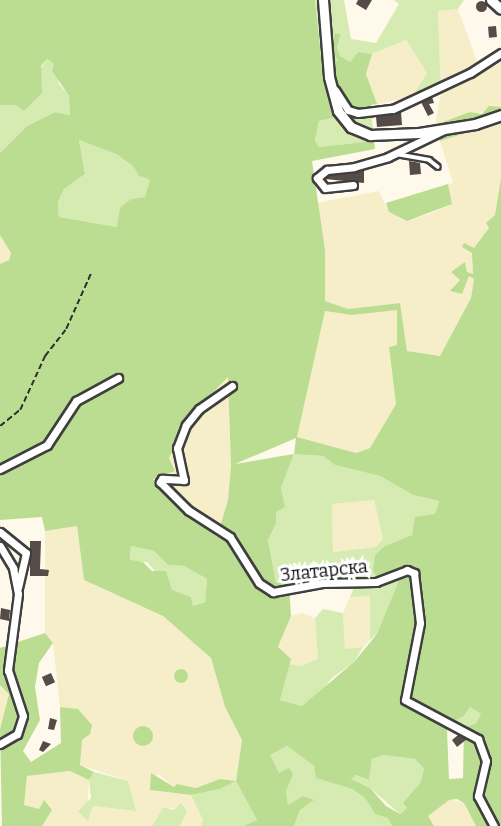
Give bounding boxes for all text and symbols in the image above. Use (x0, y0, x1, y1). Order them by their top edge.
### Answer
street label: Златарска (279, 556, 369, 586)

